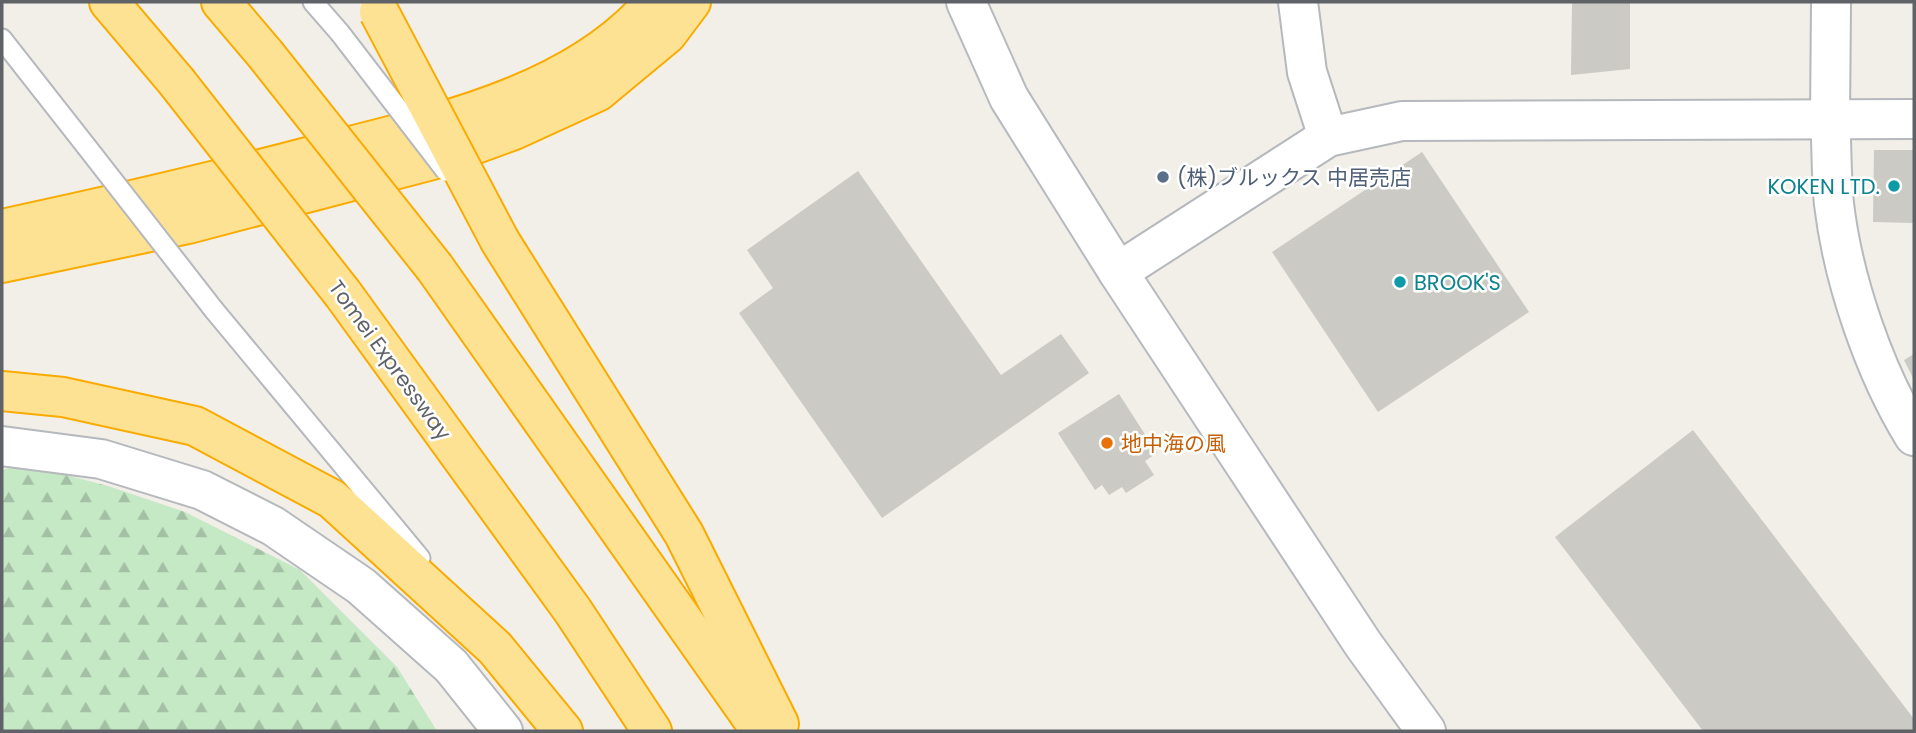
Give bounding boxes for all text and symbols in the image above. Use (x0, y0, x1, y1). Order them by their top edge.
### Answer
place label: (株)ブルックス 中居売店 (1177, 163, 1411, 192)
marker: (株)ブルックス 中居売店 (1155, 169, 1171, 185)
place label: KOKEN LTD. (1768, 172, 1880, 201)
marker: KOKEN LTD. (1886, 178, 1902, 194)
place label: BROOK'S (1414, 268, 1501, 297)
street label: Tomei Expressway (322, 274, 458, 446)
marker: BROOK'S (1392, 274, 1408, 290)
place label: 地中海の風 (1121, 429, 1226, 458)
marker: 地中海の風 (1099, 435, 1115, 451)

